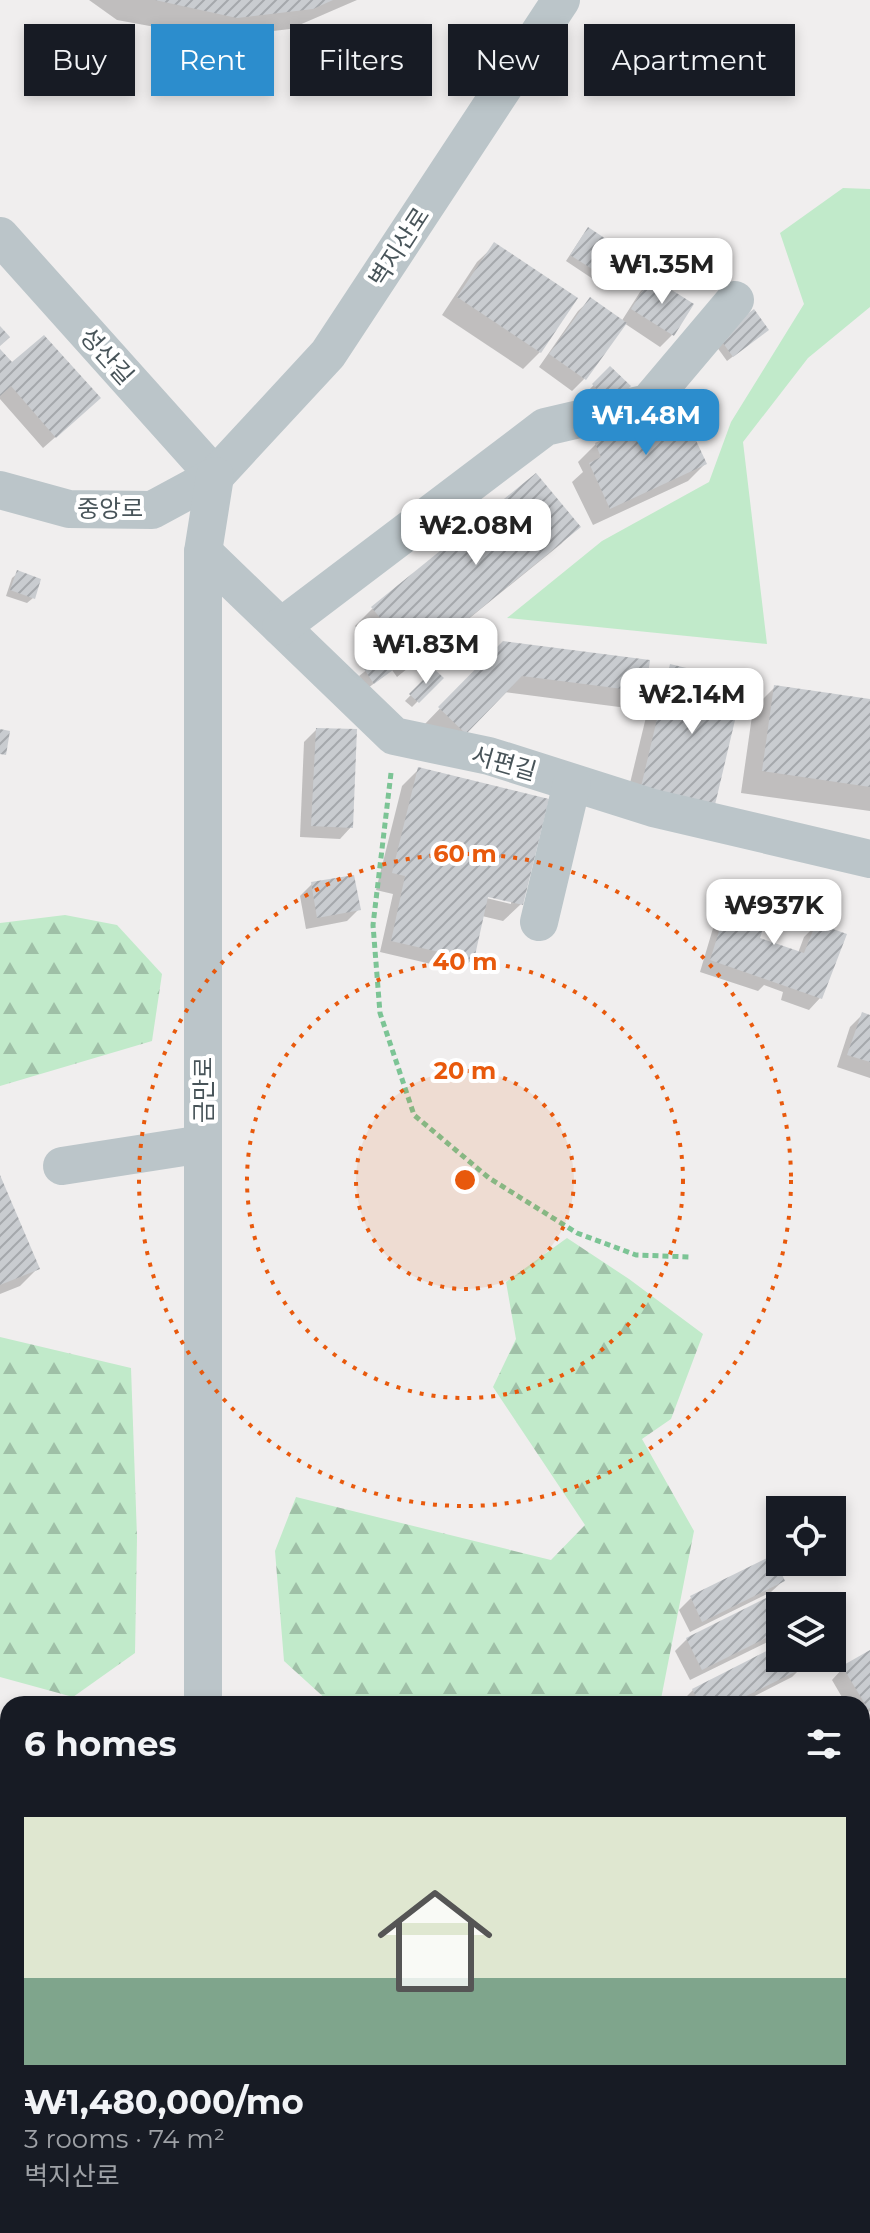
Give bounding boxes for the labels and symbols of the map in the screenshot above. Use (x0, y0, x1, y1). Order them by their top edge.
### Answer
street label: 벽지산로 (363, 202, 435, 292)
pin: ₩1.35M (597, 238, 727, 306)
street label: 성산길 (74, 322, 140, 390)
pin: ₩1.48M (581, 389, 711, 457)
street label: 중앙로 (77, 494, 143, 523)
pin: ₩2.08M (411, 499, 541, 567)
pin: ₩1.83M (361, 618, 491, 686)
pin: ₩2.14M (627, 668, 757, 736)
street label: 서편길 (468, 740, 540, 786)
text: 60 m (433, 839, 497, 868)
pin: ₩937K (718, 879, 830, 947)
text: 40 m (433, 947, 497, 976)
text: 20 m (434, 1056, 496, 1085)
street label: 금만로 (189, 1057, 218, 1123)
centre of rings (451, 1166, 479, 1194)

